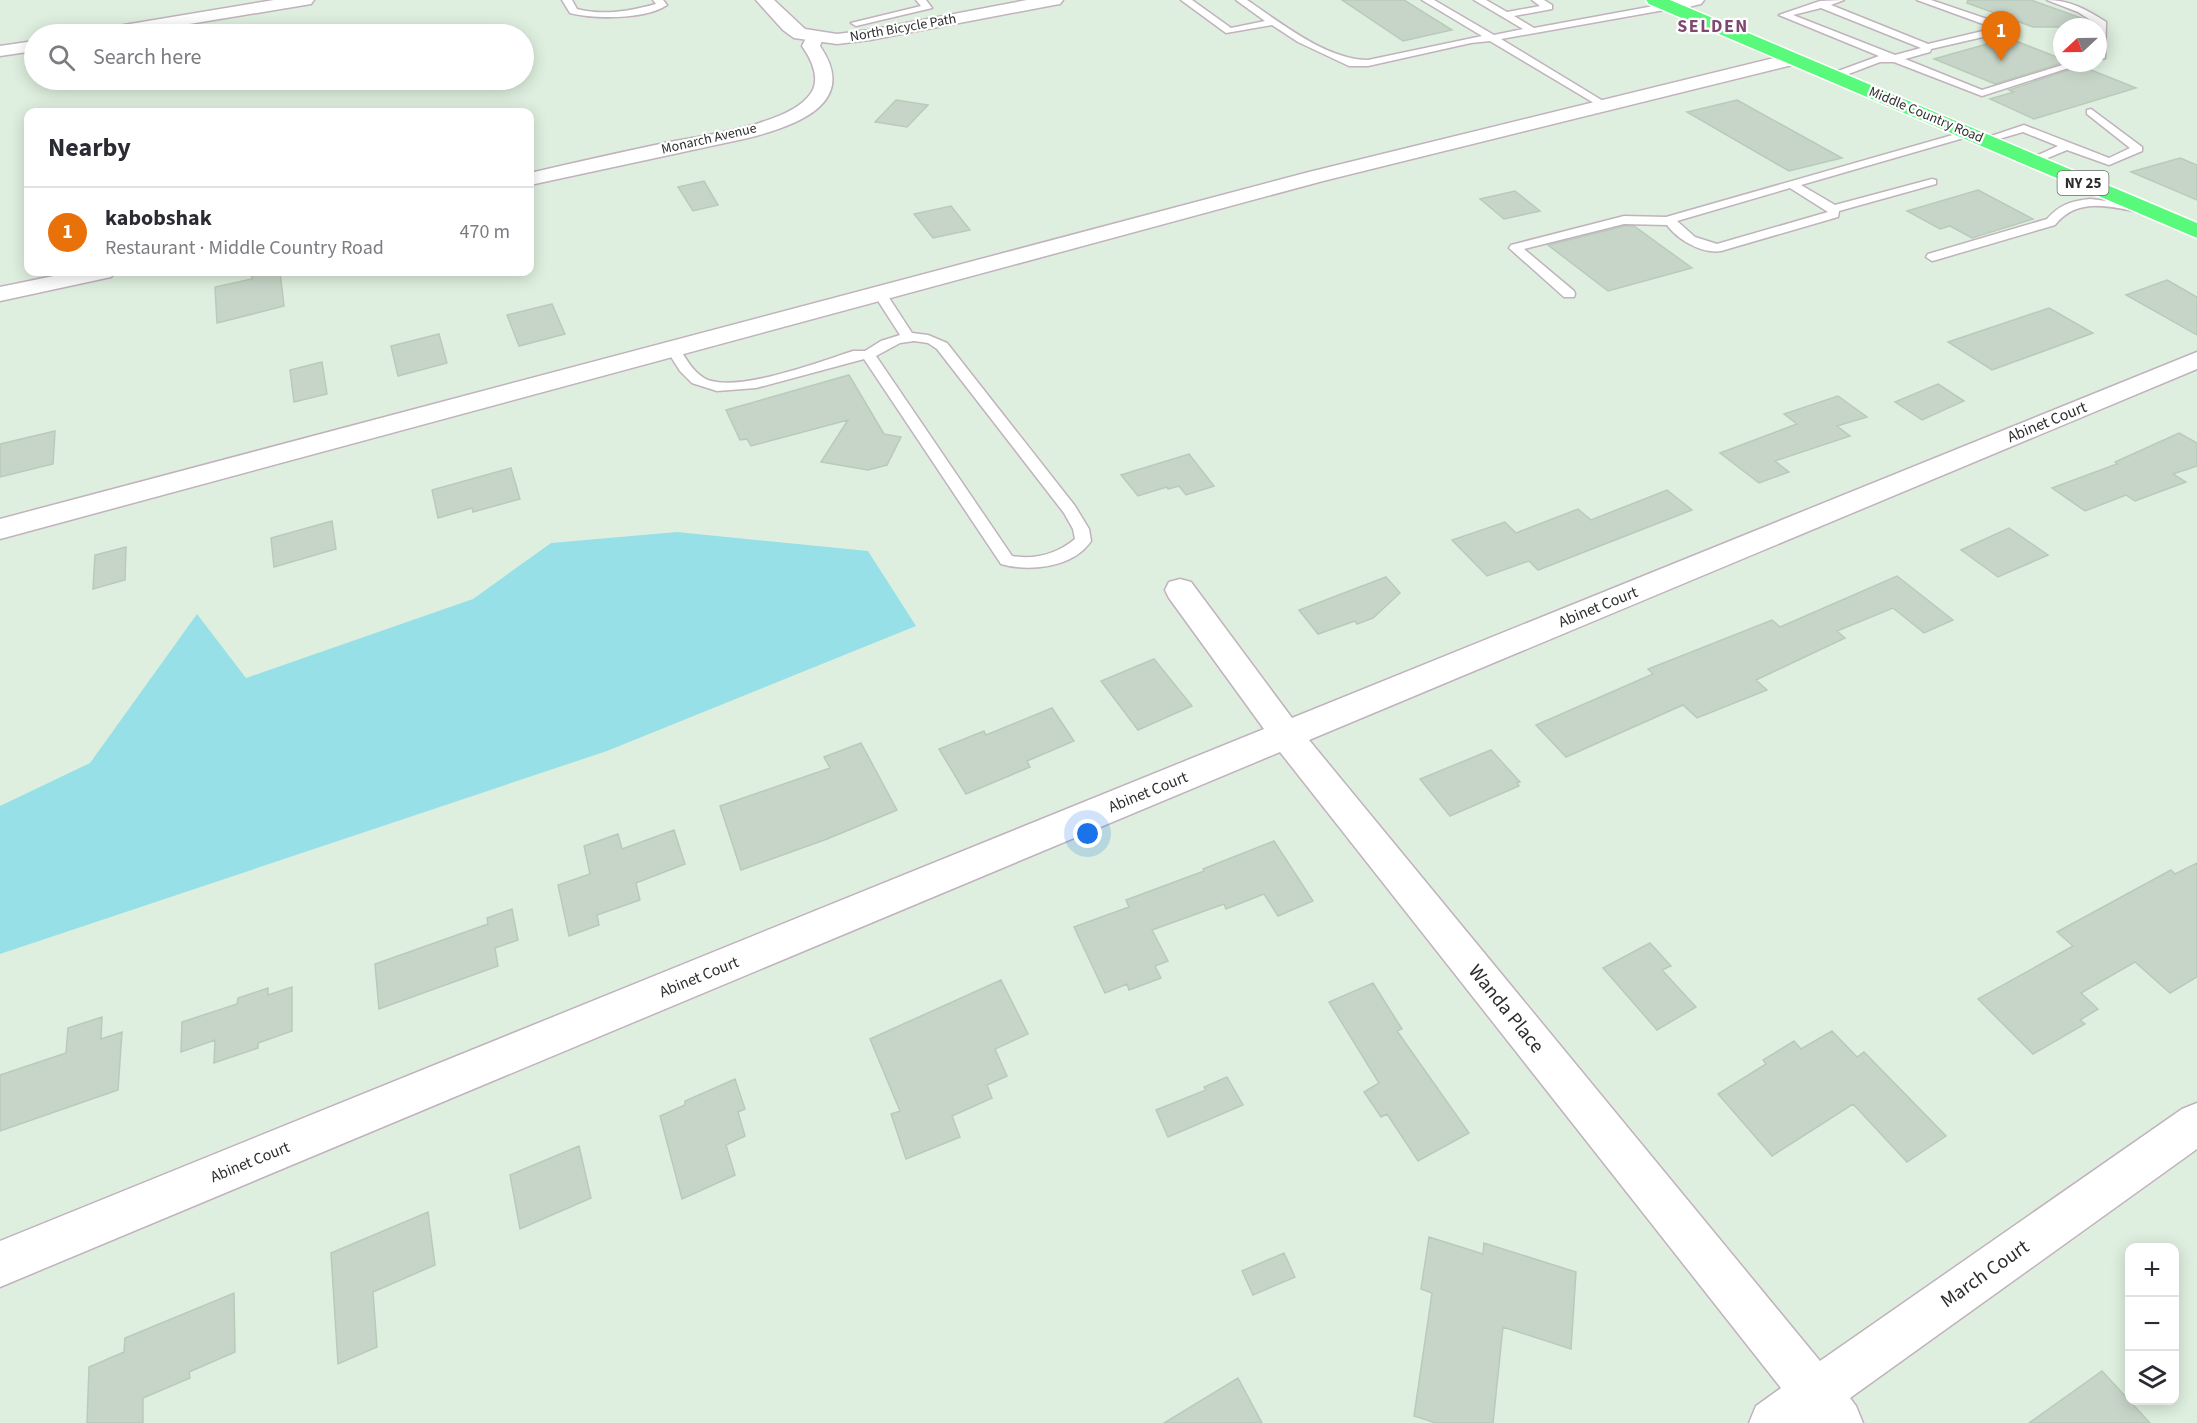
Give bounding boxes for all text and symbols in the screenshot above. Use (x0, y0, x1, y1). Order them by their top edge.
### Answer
street label: North Bicycle Path (848, 9, 958, 47)
pin: 1 (1982, 11, 2020, 61)
district label: SELDEN (1677, 14, 1749, 39)
north arrow (2053, 18, 2107, 72)
search box (24, 24, 534, 90)
icon: search (45, 41, 78, 74)
text: Search here (93, 41, 201, 73)
street label: Middle Country Road (1866, 82, 1986, 148)
street label: Monarch Avenue (659, 118, 759, 160)
text: Nearby (48, 129, 131, 166)
road number: NY 25 (2058, 171, 2108, 195)
text: kabobshak (105, 202, 212, 234)
text: 1 (62, 218, 73, 246)
text: 470 m (460, 218, 510, 246)
text: Restaurant · Middle Country Road (105, 234, 384, 262)
street label: Abinet Court (2004, 396, 2091, 448)
street label: Abinet Court (1555, 581, 1642, 633)
street label: Abinet Court (1105, 766, 1192, 818)
your location (1073, 819, 1102, 848)
street label: Abinet Court (656, 951, 743, 1003)
street label: Wanda Place (1462, 959, 1551, 1059)
street label: Abinet Court (207, 1136, 294, 1188)
street label: March Court (1935, 1233, 2035, 1315)
map controls (2125, 1243, 2179, 1405)
button: + (2125, 1243, 2179, 1297)
button: − (2125, 1297, 2179, 1351)
button: layers (2125, 1351, 2179, 1405)

